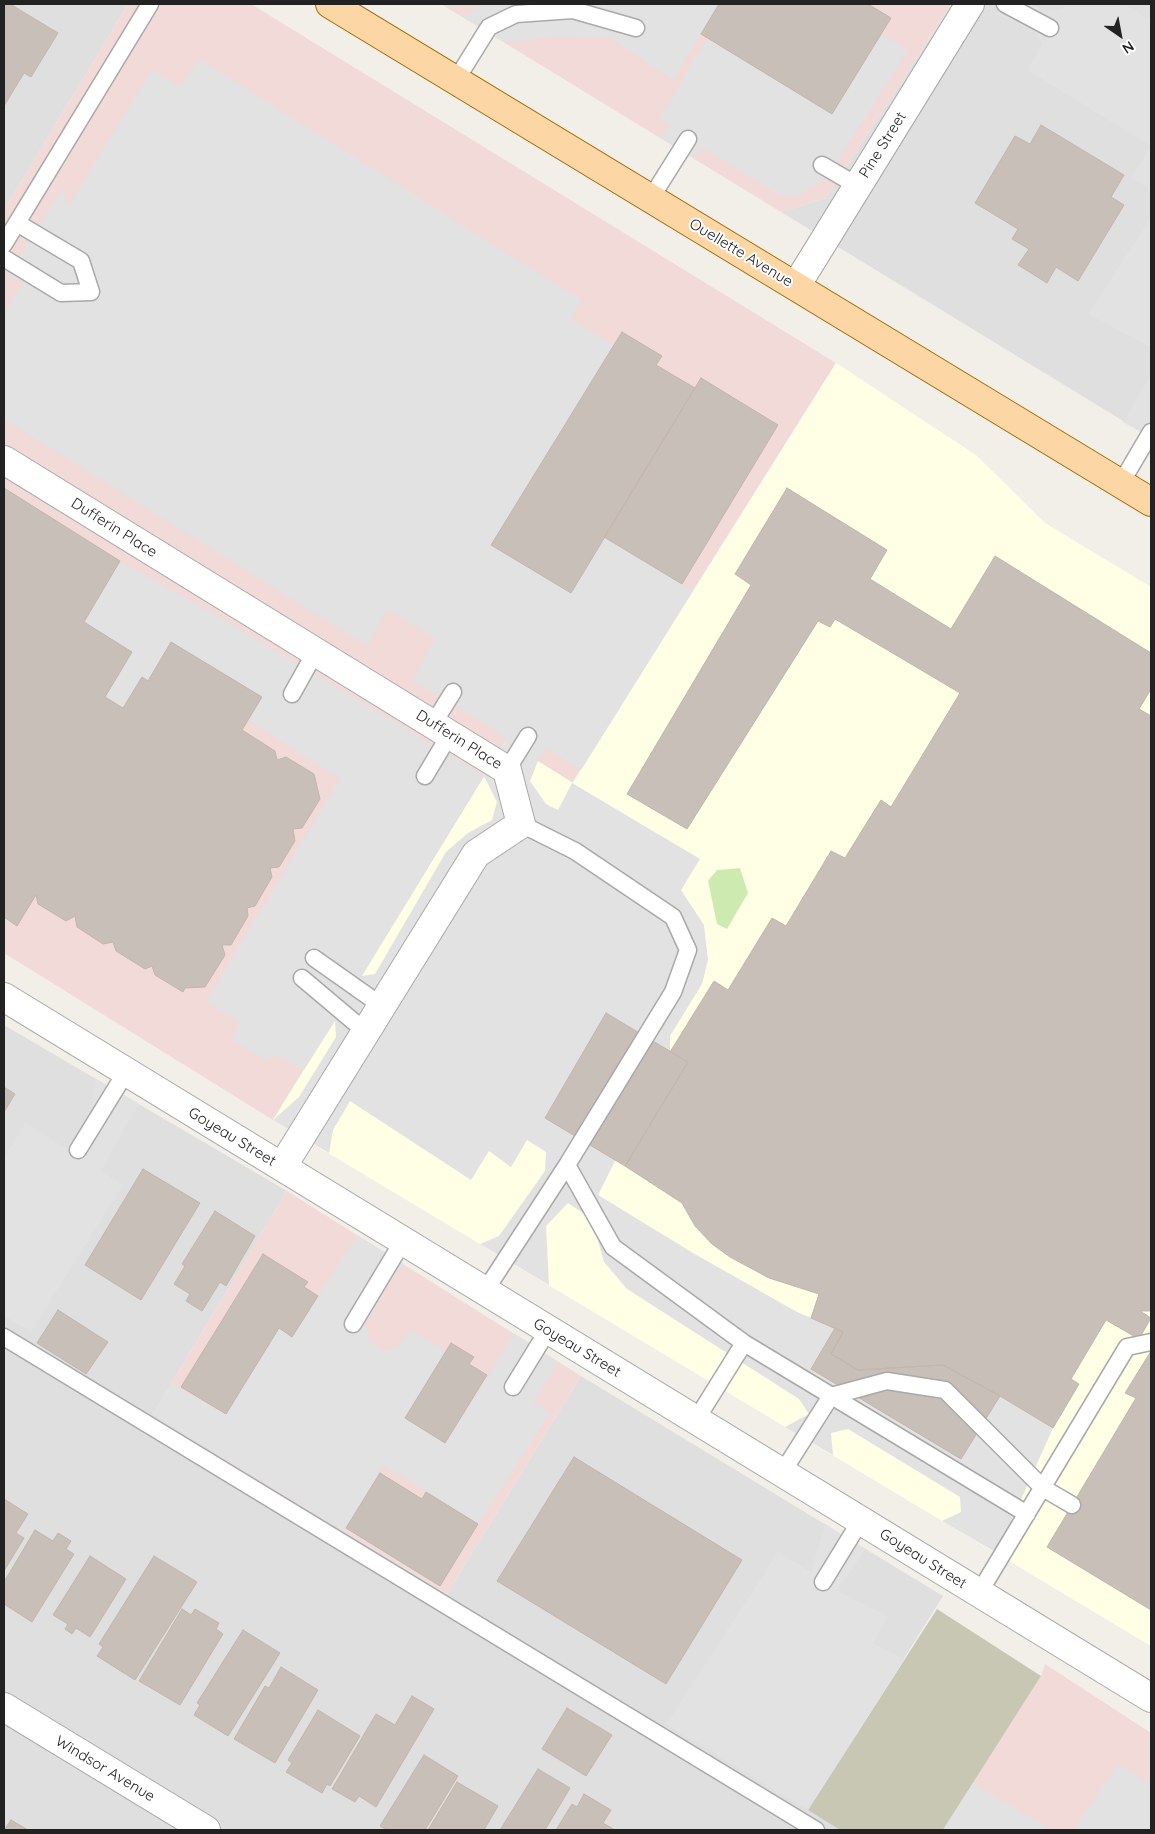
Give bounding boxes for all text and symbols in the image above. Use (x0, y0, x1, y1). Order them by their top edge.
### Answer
north arrow (1095, 10, 1145, 60)
text: N (1119, 37, 1137, 58)
street label: Pine Street (856, 109, 910, 181)
street label: Ouellette Avenue (686, 215, 796, 291)
street label: Dufferin Place (68, 494, 160, 562)
street label: Dufferin Place (413, 706, 505, 774)
street label: Goyeau Street (185, 1104, 279, 1170)
street label: Goyeau Street (530, 1315, 624, 1381)
street label: Goyeau Street (876, 1525, 970, 1593)
street label: Windsor Avenue (52, 1732, 158, 1806)

